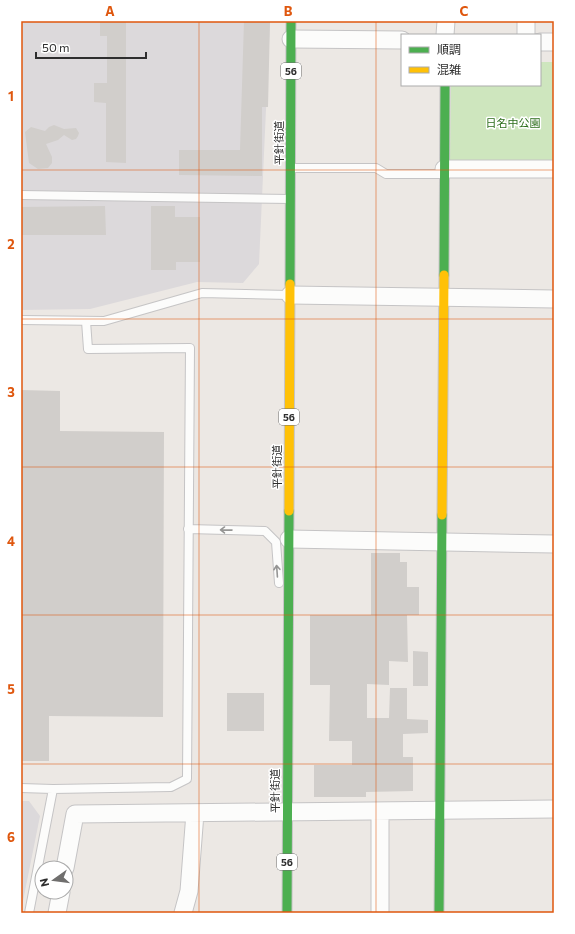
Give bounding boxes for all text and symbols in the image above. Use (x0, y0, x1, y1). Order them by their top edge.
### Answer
text: A (105, 3, 115, 19)
text: B (284, 3, 293, 19)
text: C (460, 3, 469, 19)
scale bar (36, 34, 146, 60)
legend (401, 34, 541, 86)
text: 50 m (42, 40, 70, 54)
text: 順調 (437, 42, 461, 56)
text: 混雑 (437, 62, 461, 76)
road number: 56 (281, 63, 301, 79)
text: 1 (8, 88, 14, 104)
park label: 日名中公園 (486, 116, 541, 129)
street label: 平針街道 (272, 121, 285, 165)
text: 2 (7, 236, 15, 252)
text: 3 (7, 384, 15, 400)
road number: 56 (279, 409, 299, 425)
street label: 平針街道 (270, 445, 283, 489)
one-way arrow (220, 526, 233, 534)
text: 4 (7, 533, 15, 549)
one-way arrow (274, 565, 281, 578)
text: 5 (7, 681, 15, 697)
street label: 平針街道 (268, 769, 281, 813)
text: 6 (7, 829, 15, 845)
road number: 56 (277, 854, 297, 870)
north arrow (34, 860, 74, 900)
text: N (37, 877, 51, 888)

